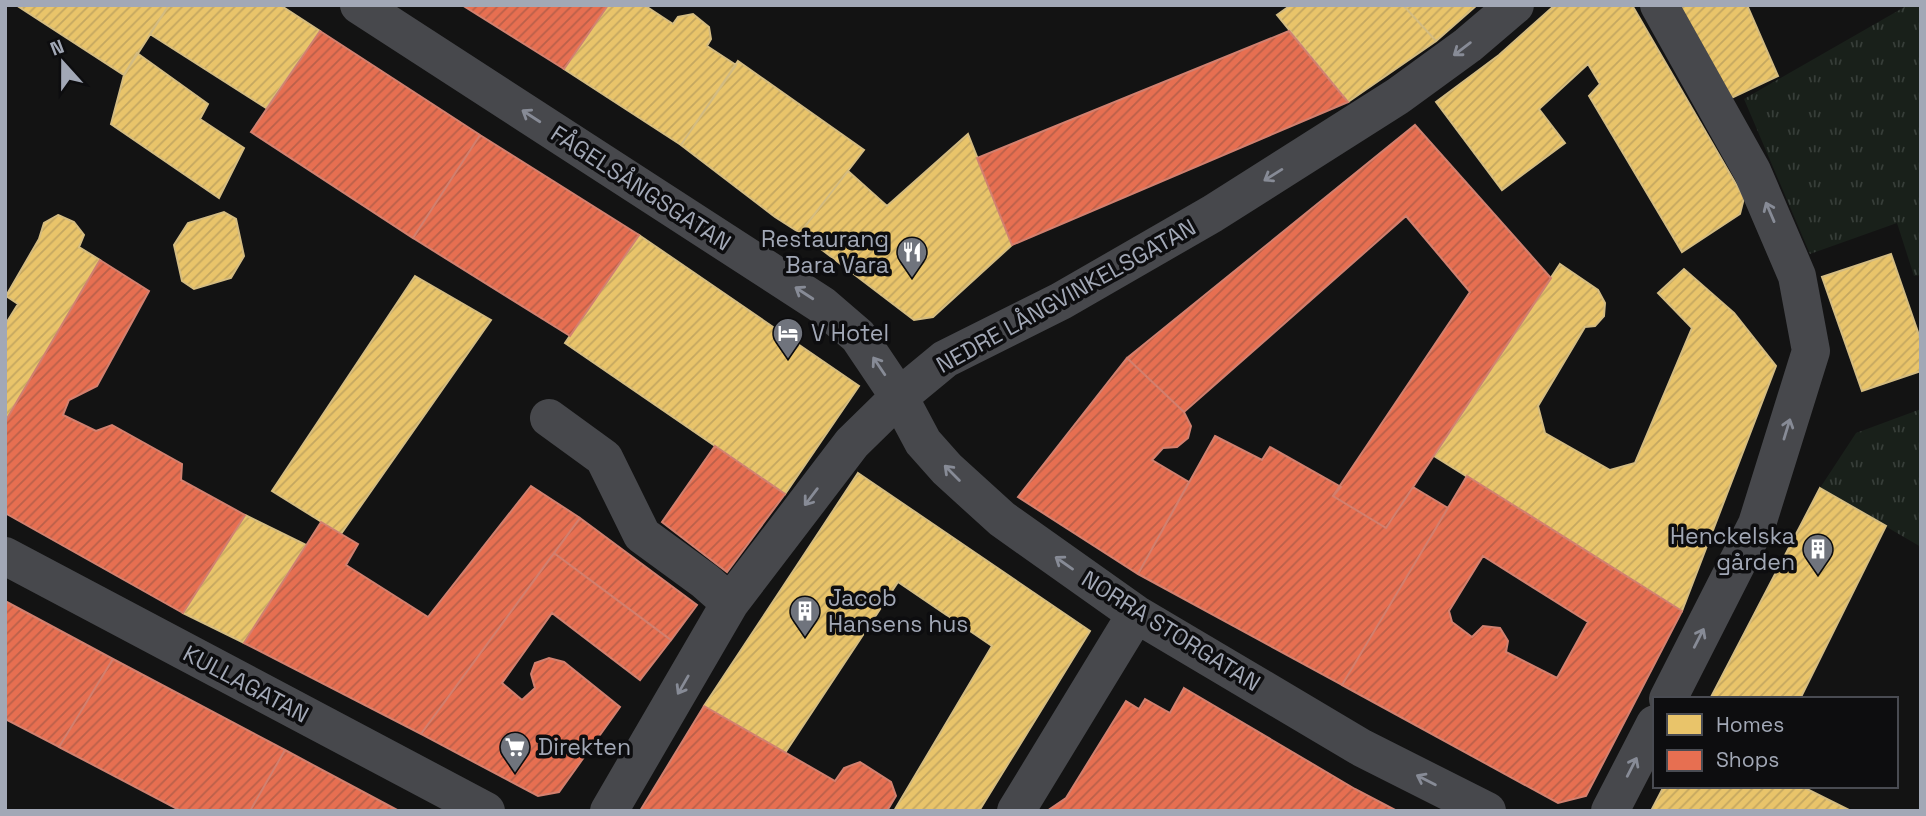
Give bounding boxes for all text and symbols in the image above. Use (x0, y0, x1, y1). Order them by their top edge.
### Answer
north arrow (28, 28, 98, 98)
text: N (47, 34, 68, 62)
one-way arrow (1454, 41, 1472, 56)
one-way arrow (522, 109, 541, 124)
street label: FÅGELSÅNGSGATAN (545, 119, 737, 257)
one-way arrow (1264, 169, 1284, 183)
one-way arrow (1762, 202, 1775, 224)
street label: NEDRE LÅNGVINKELSGATAN (931, 212, 1201, 380)
place label: Restaurang Bara Vara (761, 224, 889, 280)
restaurant icon: Restaurang Bara Vara (895, 235, 929, 279)
one-way arrow (795, 286, 815, 300)
hotel icon: V Hotel (771, 316, 805, 360)
place label: V Hotel (811, 318, 889, 348)
one-way arrow (871, 357, 886, 376)
one-way arrow (1781, 418, 1794, 440)
one-way arrow (943, 464, 960, 481)
one-way arrow (804, 488, 819, 507)
place label: Henckelska gården (1670, 521, 1795, 577)
building icon: Henckelska gården (1801, 532, 1835, 576)
one-way arrow (1055, 555, 1074, 570)
street label: NORRA STORGATAN (1076, 564, 1266, 698)
place label: Jacob Hansens hus (828, 583, 968, 639)
building icon: Jacob Hansens hus (788, 594, 822, 638)
one-way arrow (1692, 628, 1706, 649)
street label: KULLAGATAN (178, 638, 314, 730)
one-way arrow (675, 674, 689, 694)
legend (1653, 697, 1898, 788)
text: Homes (1716, 711, 1784, 738)
supermarket icon: Direkten (498, 730, 532, 774)
place label: Direkten (538, 732, 631, 762)
text: Shops (1716, 746, 1779, 773)
one-way arrow (1626, 757, 1640, 778)
one-way arrow (1416, 773, 1437, 787)

